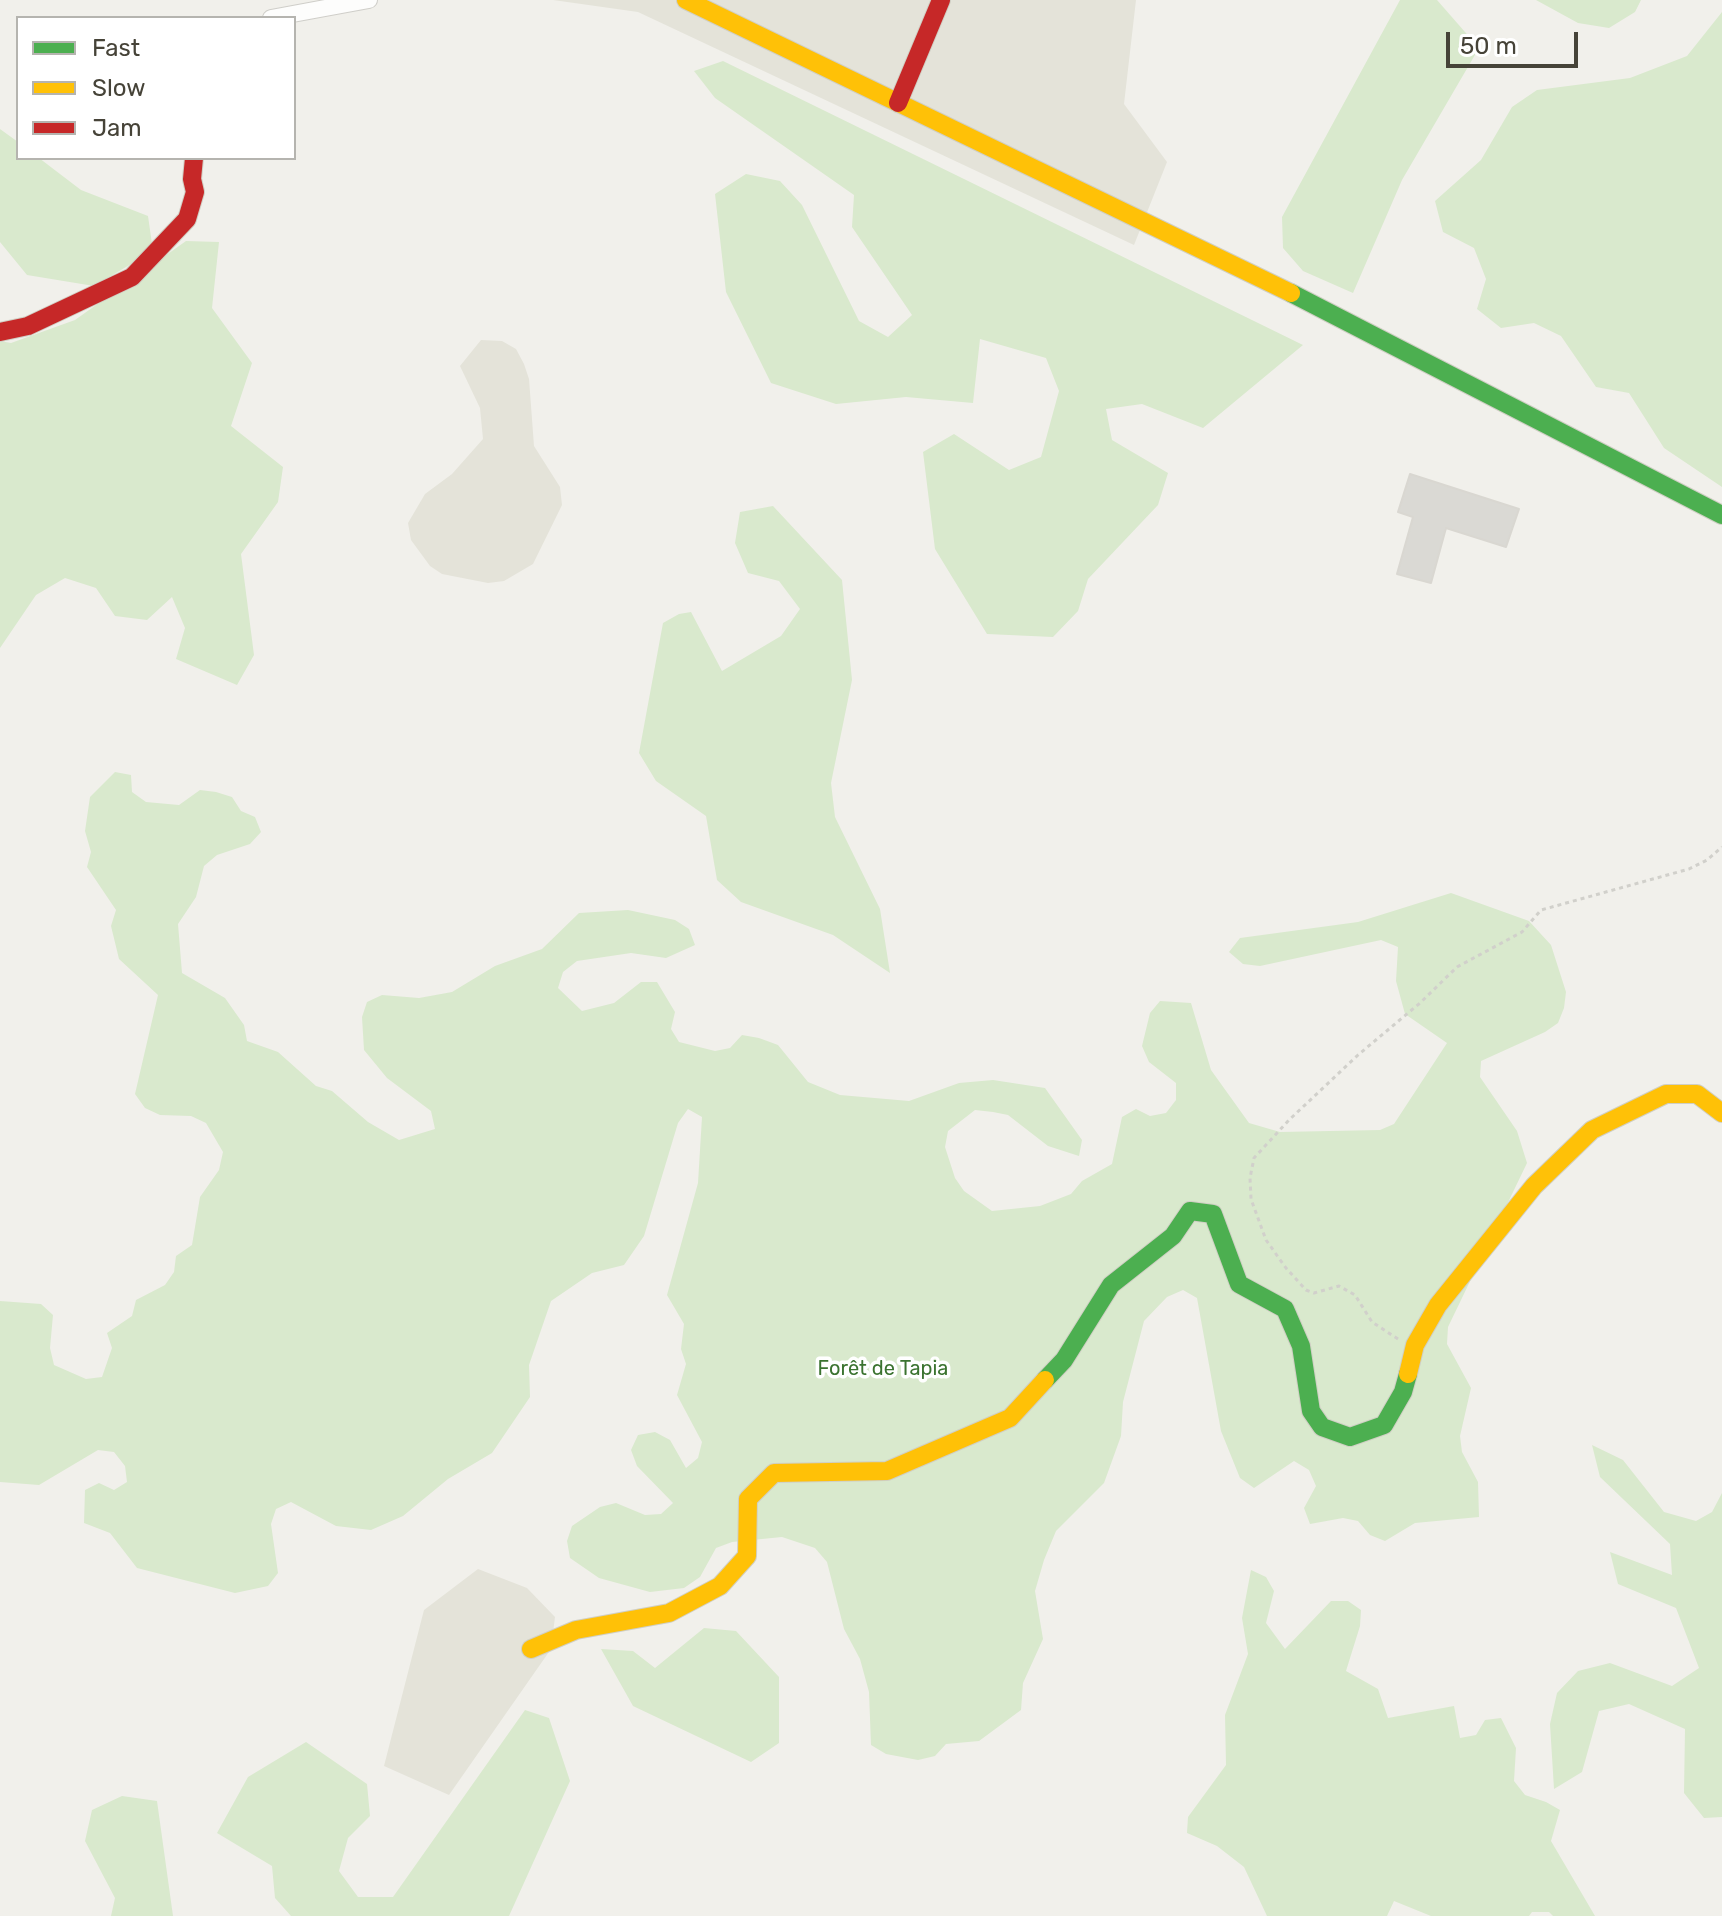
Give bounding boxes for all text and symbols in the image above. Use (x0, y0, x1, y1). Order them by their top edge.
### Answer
legend (16, 16, 296, 160)
scale bar (1450, 16, 1582, 66)
text: 50 m (1460, 32, 1517, 60)
text: Fast (92, 34, 140, 62)
text: Slow (92, 74, 145, 102)
text: Jam (92, 114, 142, 142)
park label: Forêt de Tapia (818, 1357, 948, 1381)

